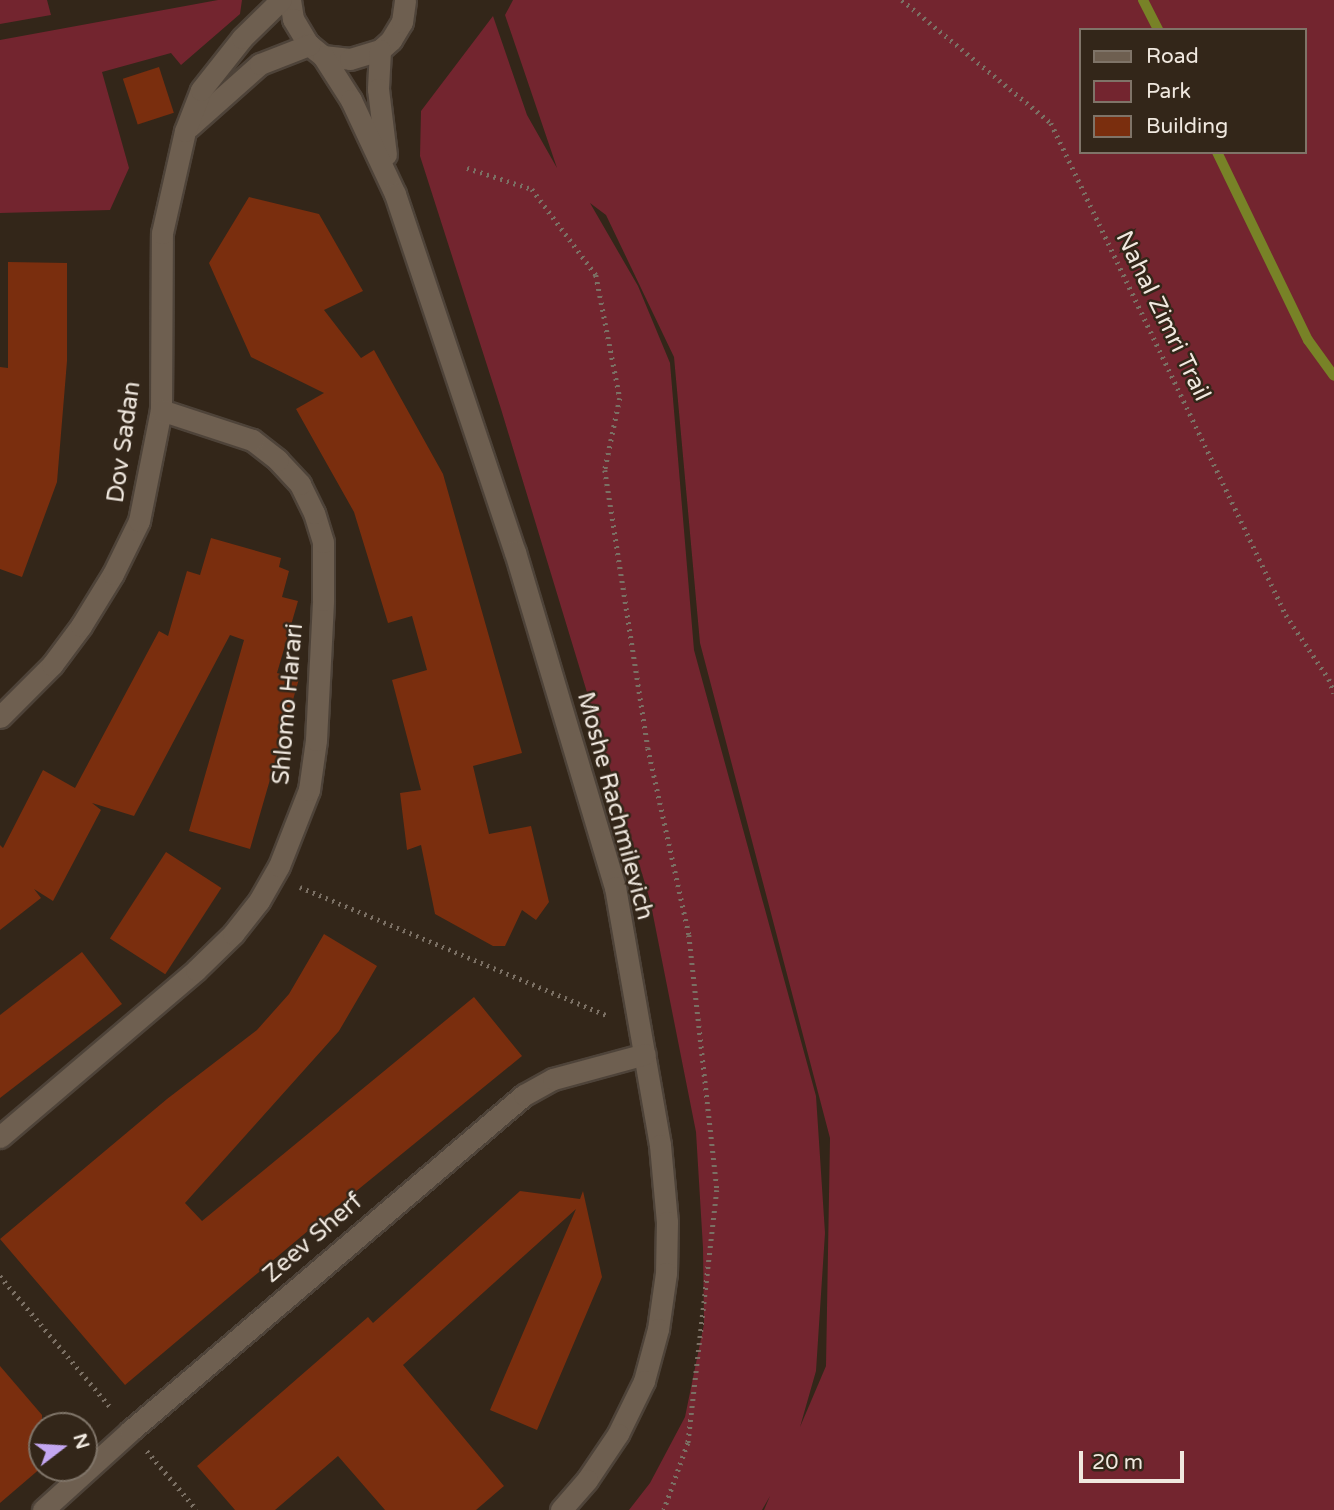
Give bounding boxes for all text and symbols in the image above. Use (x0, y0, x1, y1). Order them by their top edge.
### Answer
legend (1078, 28, 1306, 154)
text: Road (1146, 44, 1199, 69)
text: Park (1146, 79, 1191, 104)
text: Building (1146, 114, 1228, 139)
street label: Nahal Zimri Trail (1109, 226, 1217, 406)
street label: Dov Sadan (101, 379, 147, 505)
street label: Shlomo Harari (267, 622, 309, 786)
street label: Moshe Rachmilevich (571, 689, 659, 923)
street label: Zeev Sherf (257, 1187, 369, 1289)
north arrow (28, 1412, 98, 1482)
text: N (68, 1431, 94, 1452)
scale bar (1082, 1436, 1187, 1480)
text: 20 m (1092, 1450, 1143, 1475)

